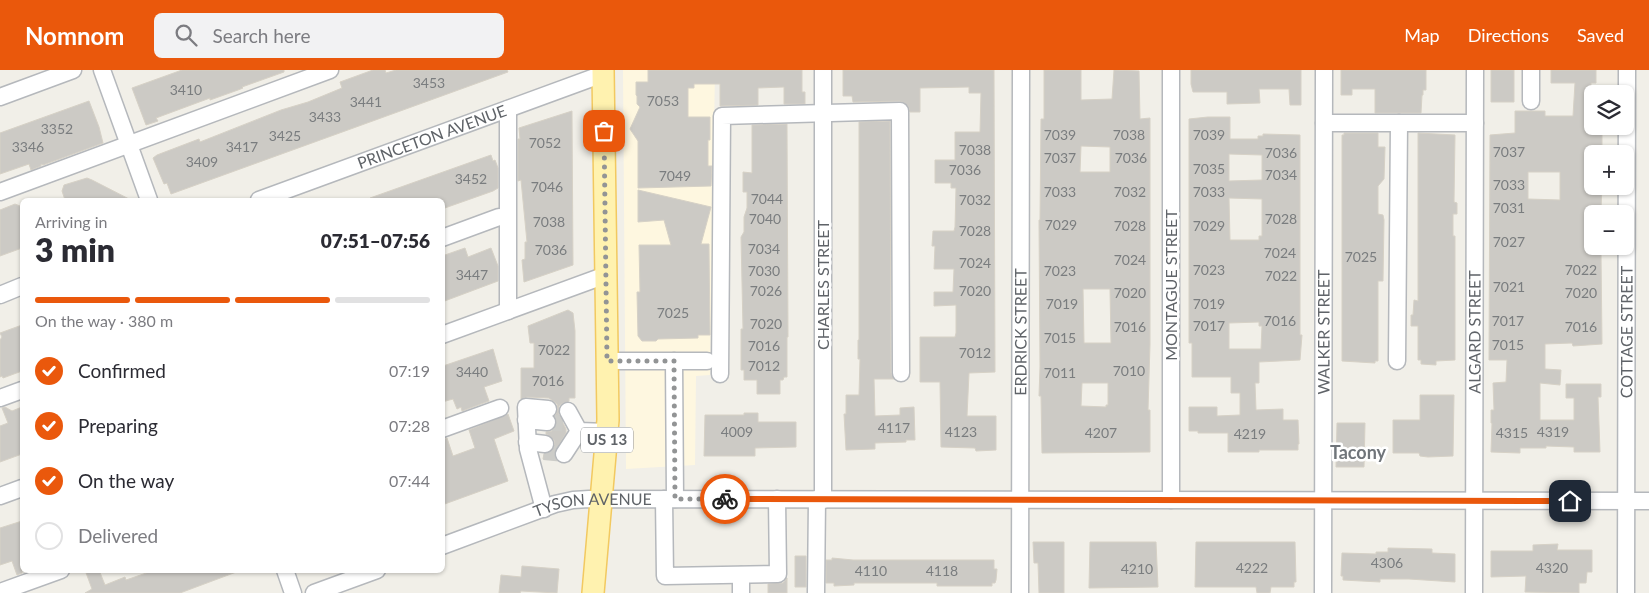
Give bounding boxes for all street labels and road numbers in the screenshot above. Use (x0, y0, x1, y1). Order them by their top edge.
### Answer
street label: PRINCETON AVENUE (355, 100, 509, 172)
street label: MONTAGUE STREET (1161, 209, 1180, 361)
street label: CHARLES STREET (813, 219, 832, 350)
street label: COTTAGE STREET (1616, 265, 1636, 398)
street label: ERDRICK STREET (1010, 268, 1030, 396)
street label: WALKER STREET (1313, 269, 1333, 395)
street label: ALGARD STREET (1464, 270, 1484, 394)
road number: US 13 (581, 428, 633, 452)
street label: TYSON AVENUE (531, 489, 652, 520)

